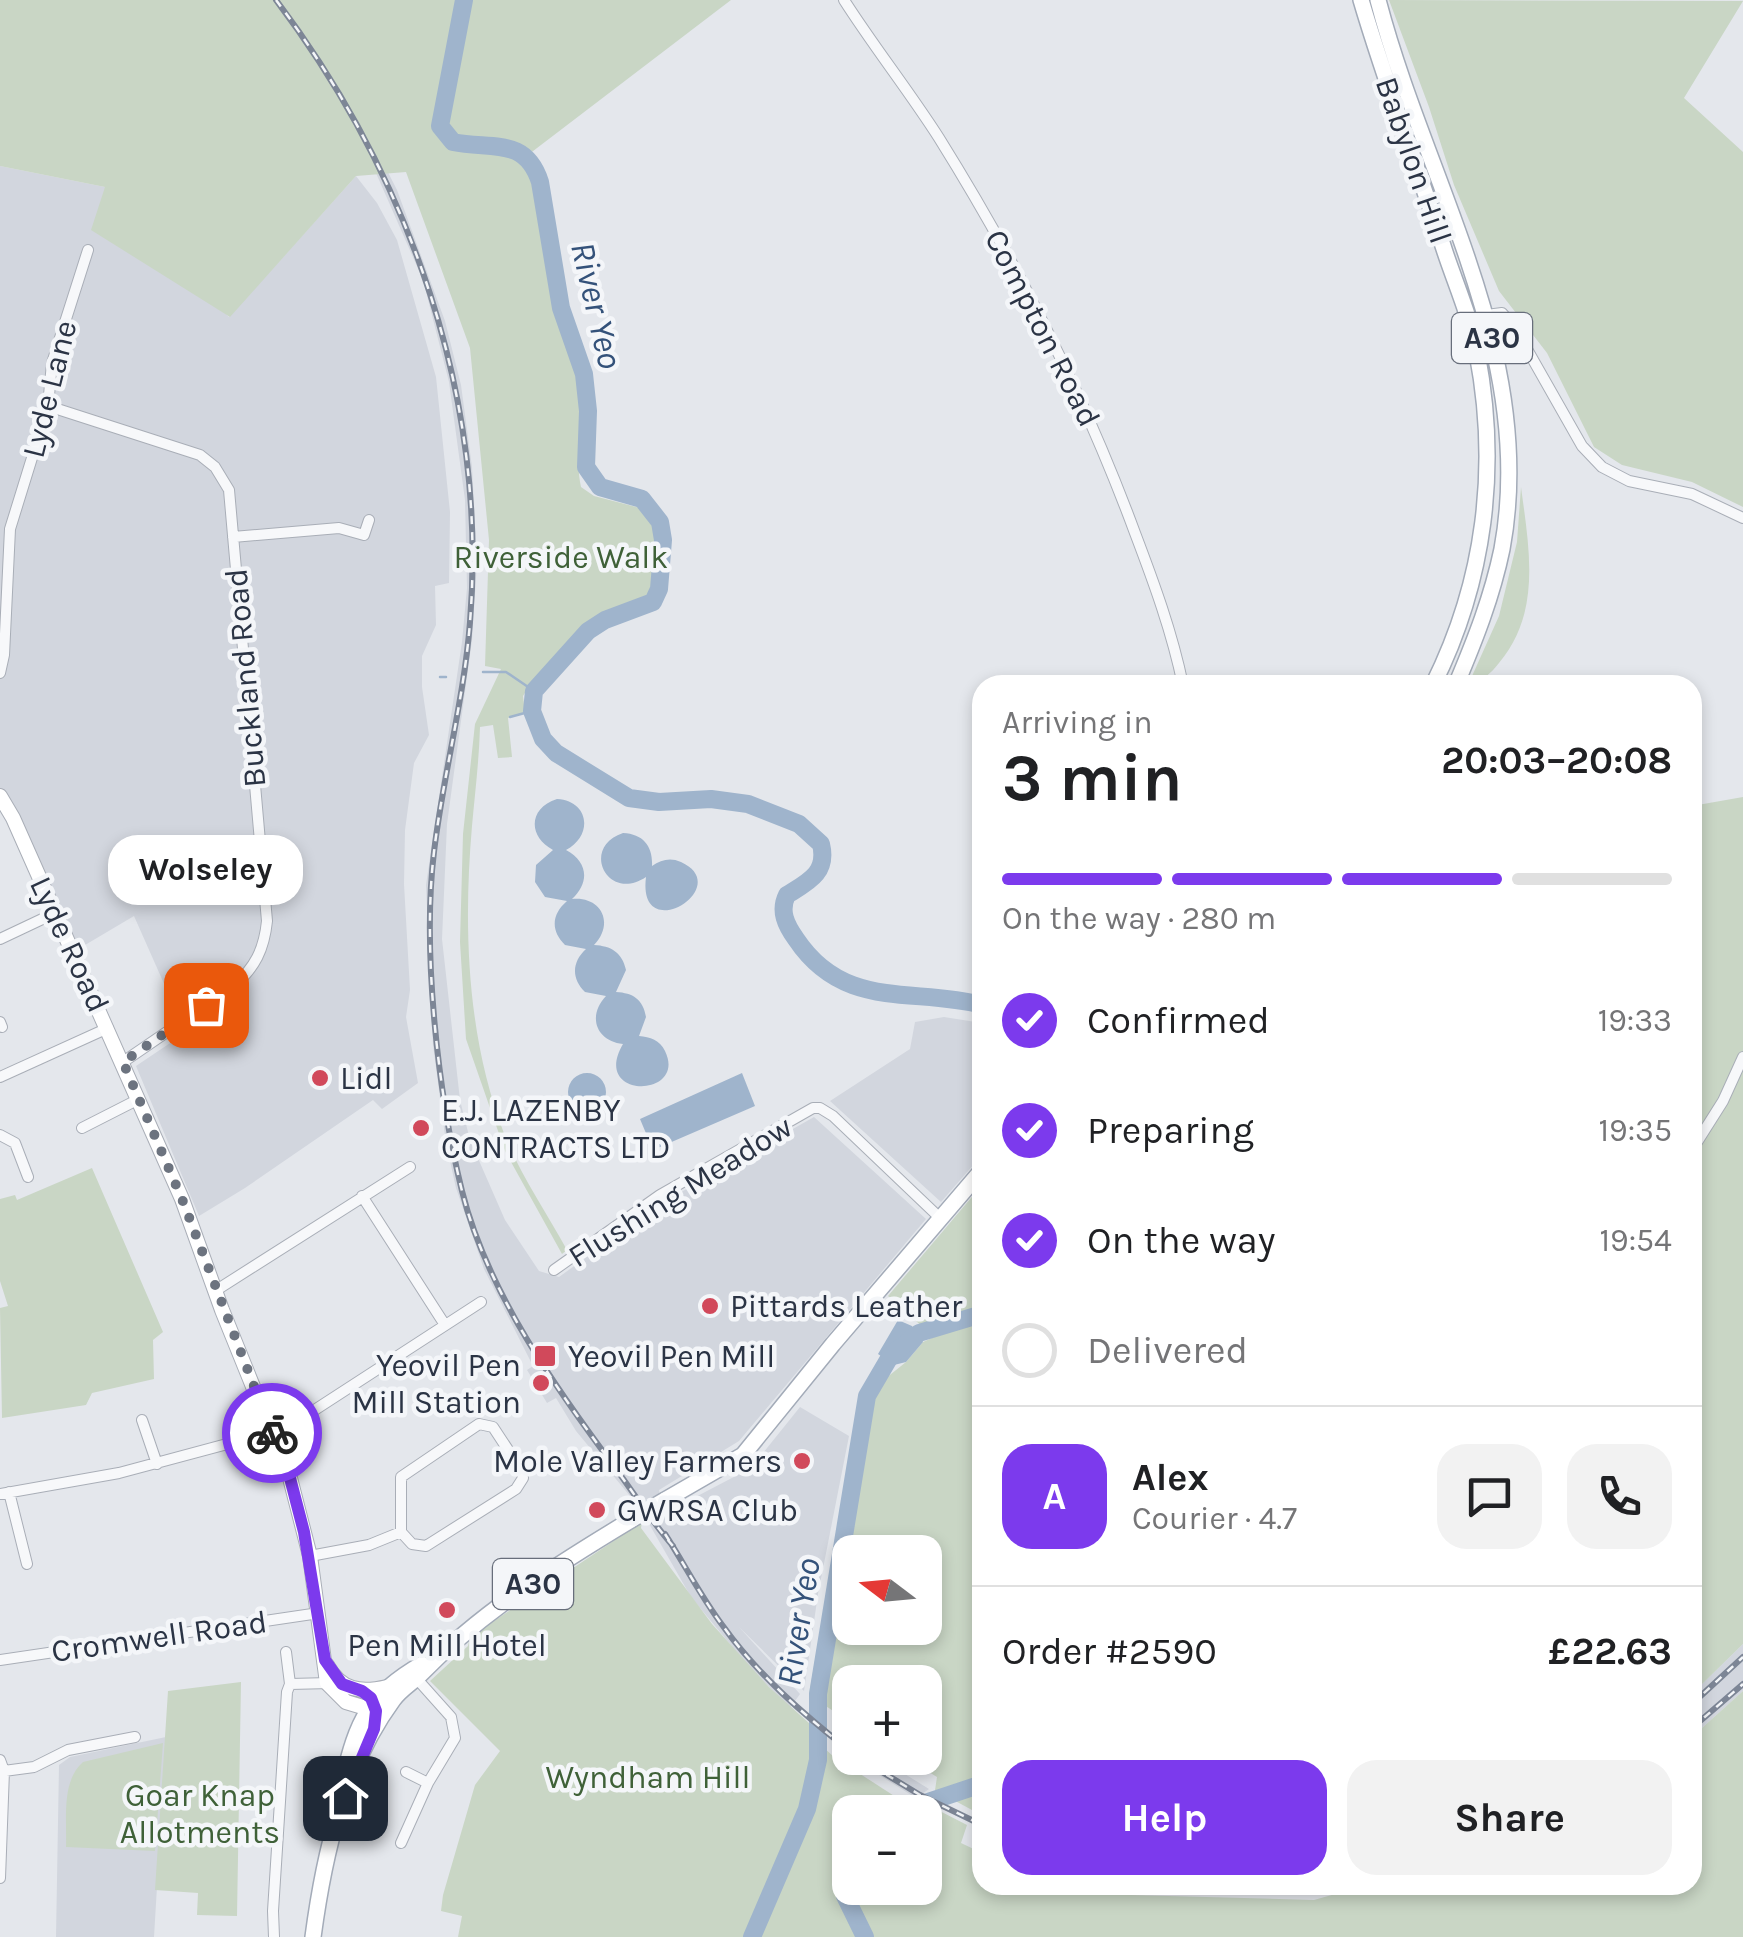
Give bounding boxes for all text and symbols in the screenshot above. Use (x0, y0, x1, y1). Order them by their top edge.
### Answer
street label: Babylon Hill (1368, 72, 1459, 248)
street label: Compton Road (977, 224, 1108, 433)
water label: River Yeo (562, 238, 631, 373)
road number: A30 (1452, 313, 1532, 363)
street label: Lyde Lane (15, 317, 84, 462)
park label: Riverside Walk (454, 539, 668, 576)
street label: Buckland Road (217, 567, 274, 789)
text: Arriving in (1002, 704, 1153, 741)
text: 20:03–20:08 (1441, 738, 1672, 783)
text: 3 min (1002, 740, 1182, 816)
callout: Wolseley (109, 835, 304, 905)
text: Wolseley (139, 851, 272, 888)
street label: Lyde Road (22, 870, 117, 1018)
text: On the way · 280 m (1002, 900, 1276, 937)
pin (164, 963, 249, 1048)
icon: bag (179, 978, 234, 1033)
icon: check (1002, 993, 1057, 1048)
text: Confirmed (1087, 998, 1270, 1043)
text: 19:33 (1598, 1002, 1672, 1039)
place label: Lidl (340, 1060, 392, 1097)
marker: Lidl (309, 1067, 331, 1089)
place label: E.J. LAZENBY CONTRACTS LTD (441, 1092, 670, 1166)
icon: check (1002, 1103, 1057, 1158)
street label: Flushing Meadow (562, 1108, 799, 1275)
text: Preparing (1087, 1108, 1254, 1153)
text: 19:35 (1599, 1112, 1672, 1149)
marker: E.J. LAZENBY CONTRACTS LTD (410, 1117, 432, 1139)
icon: check (1002, 1213, 1057, 1268)
text: On the way (1087, 1218, 1275, 1263)
text: 19:54 (1600, 1222, 1672, 1259)
place label: Pittards Leather (730, 1288, 963, 1325)
marker: Pittards Leather (699, 1295, 721, 1317)
text: Delivered (1087, 1328, 1248, 1373)
place label: Yeovil Pen Mill (568, 1338, 775, 1375)
marker: Yeovil Pen Mill (532, 1343, 558, 1369)
place label: Yeovil Pen Mill Station (351, 1347, 521, 1421)
marker: Yeovil Pen Mill Station (530, 1372, 552, 1394)
courier (222, 1383, 322, 1483)
icon: bike (245, 1406, 300, 1461)
place label: Mole Valley Farmers (493, 1443, 782, 1480)
button: chat (1437, 1444, 1542, 1549)
button: phone (1567, 1444, 1672, 1549)
marker: Mole Valley Farmers (791, 1450, 813, 1472)
text: Alex (1132, 1455, 1209, 1500)
text: A (1043, 1474, 1066, 1519)
place label: GWRSA Club (617, 1492, 798, 1529)
marker: GWRSA Club (586, 1499, 608, 1521)
text: Courier · 4.7 (1132, 1500, 1297, 1537)
north arrow (832, 1535, 942, 1645)
map controls (832, 1535, 942, 1905)
water label: River Yeo (768, 1555, 829, 1689)
road number: A30 (493, 1559, 573, 1609)
marker: Pen Mill Hotel (436, 1599, 458, 1621)
street label: Cromwell Road (49, 1603, 269, 1670)
place label: Pen Mill Hotel (347, 1627, 547, 1664)
text: Order #2590 (1002, 1629, 1217, 1674)
text: £22.63 (1548, 1629, 1672, 1674)
button: + (832, 1665, 942, 1775)
pin (303, 1756, 388, 1841)
park label: Wyndham Hill (545, 1759, 751, 1796)
button: Help (1002, 1760, 1327, 1875)
button: Share (1347, 1760, 1672, 1875)
icon: home (318, 1771, 373, 1826)
park label: Goar Knap Allotments (120, 1777, 280, 1851)
button: − (832, 1795, 942, 1905)

